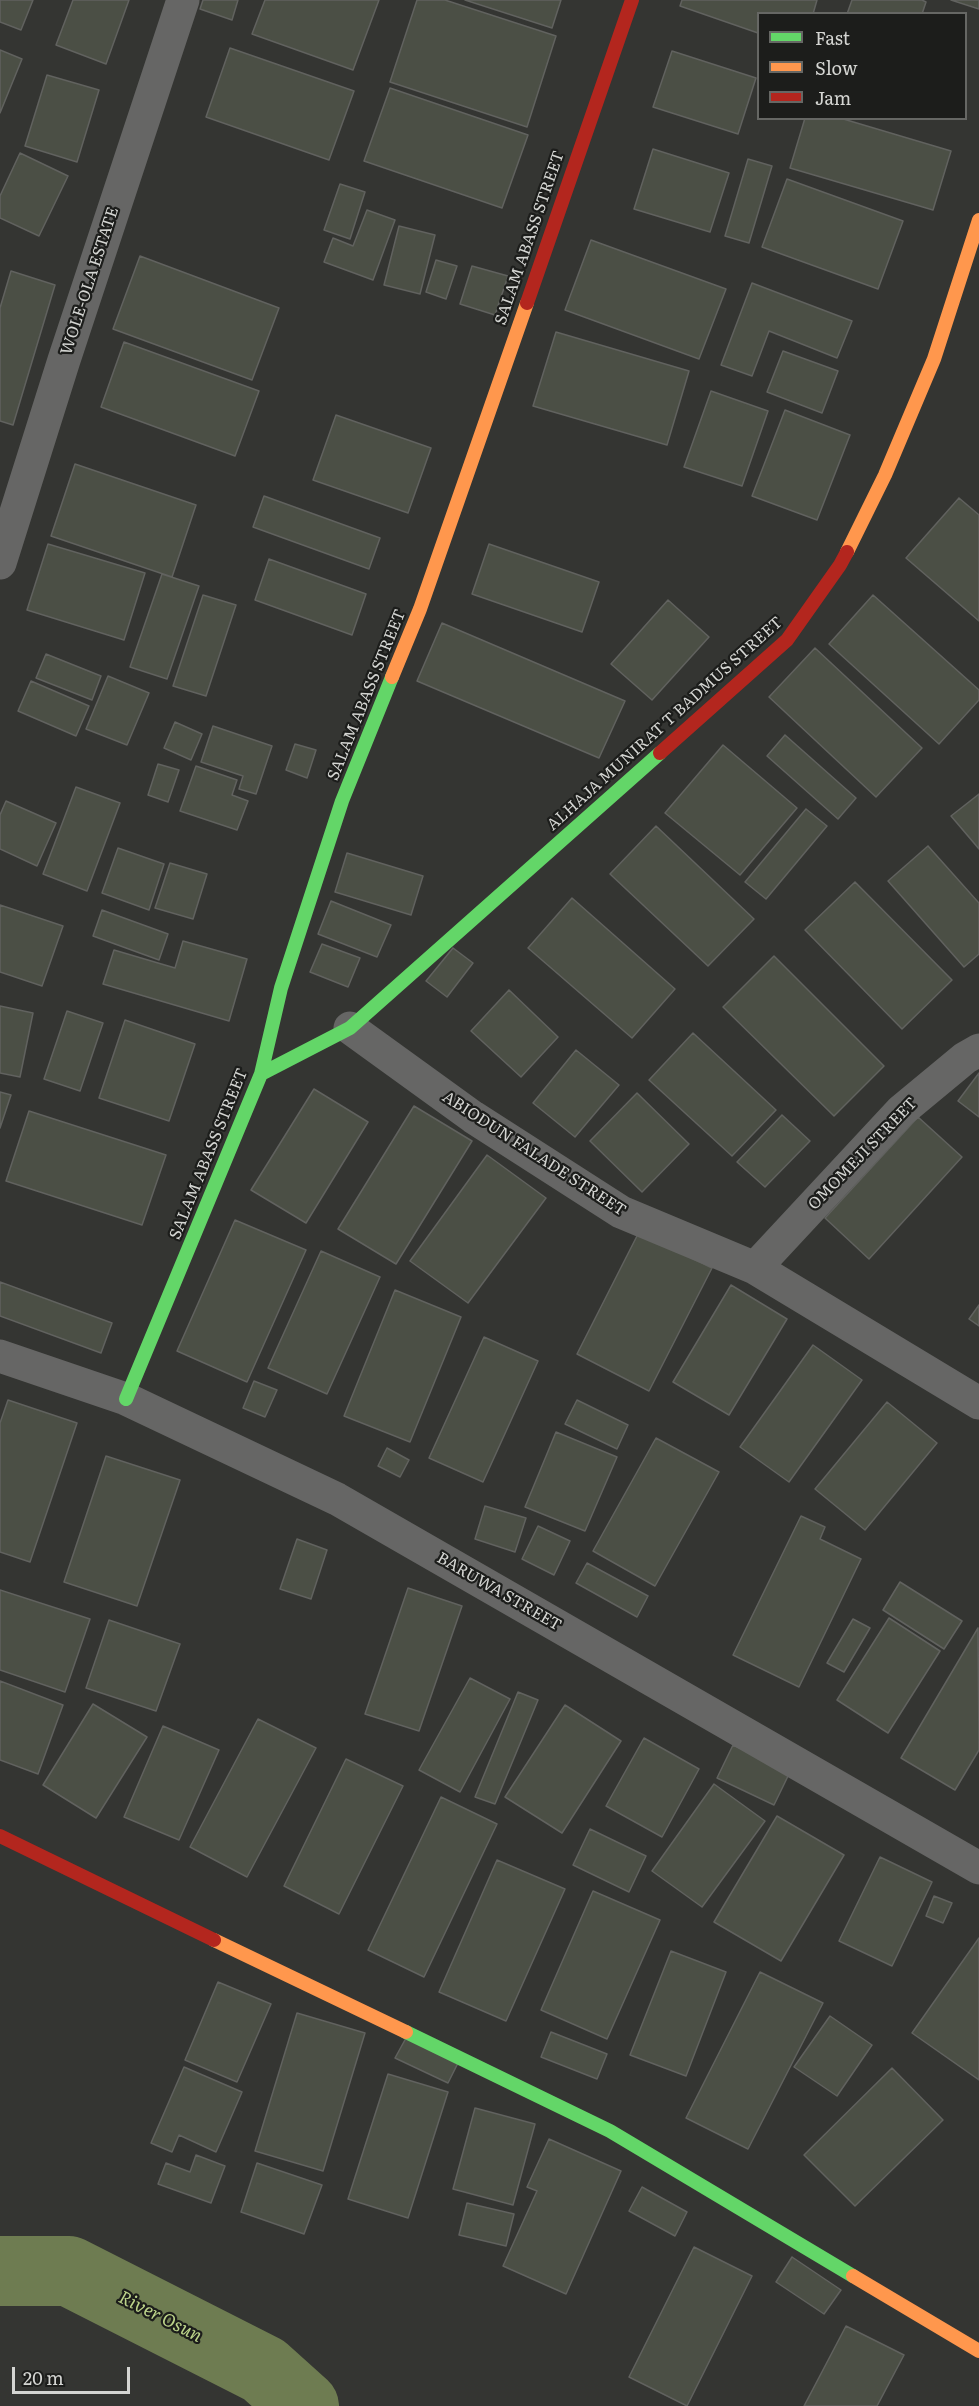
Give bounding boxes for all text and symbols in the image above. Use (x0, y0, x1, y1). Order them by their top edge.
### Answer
legend (757, 12, 967, 120)
text: Fast (815, 24, 850, 51)
text: Slow (815, 54, 857, 81)
text: Jam (815, 84, 851, 111)
street label: SALAM ABASS STREET (491, 148, 569, 328)
street label: WOLE-OLA ESTATE (57, 205, 123, 357)
street label: SALAM ABASS STREET (324, 607, 410, 783)
street label: ALHAJA MUNIRAT T BADMUS STREET (543, 613, 787, 835)
street label: SALAM ABASS STREET (166, 1066, 252, 1242)
street label: ABIODUN FALADE STREET (439, 1087, 629, 1221)
street label: OMOMEJI STREET (804, 1094, 922, 1214)
street label: BARUWA STREET (433, 1549, 565, 1635)
water label: River Osun (115, 2287, 205, 2347)
scale bar (15, 2355, 134, 2393)
text: 20 m (23, 2364, 64, 2391)

